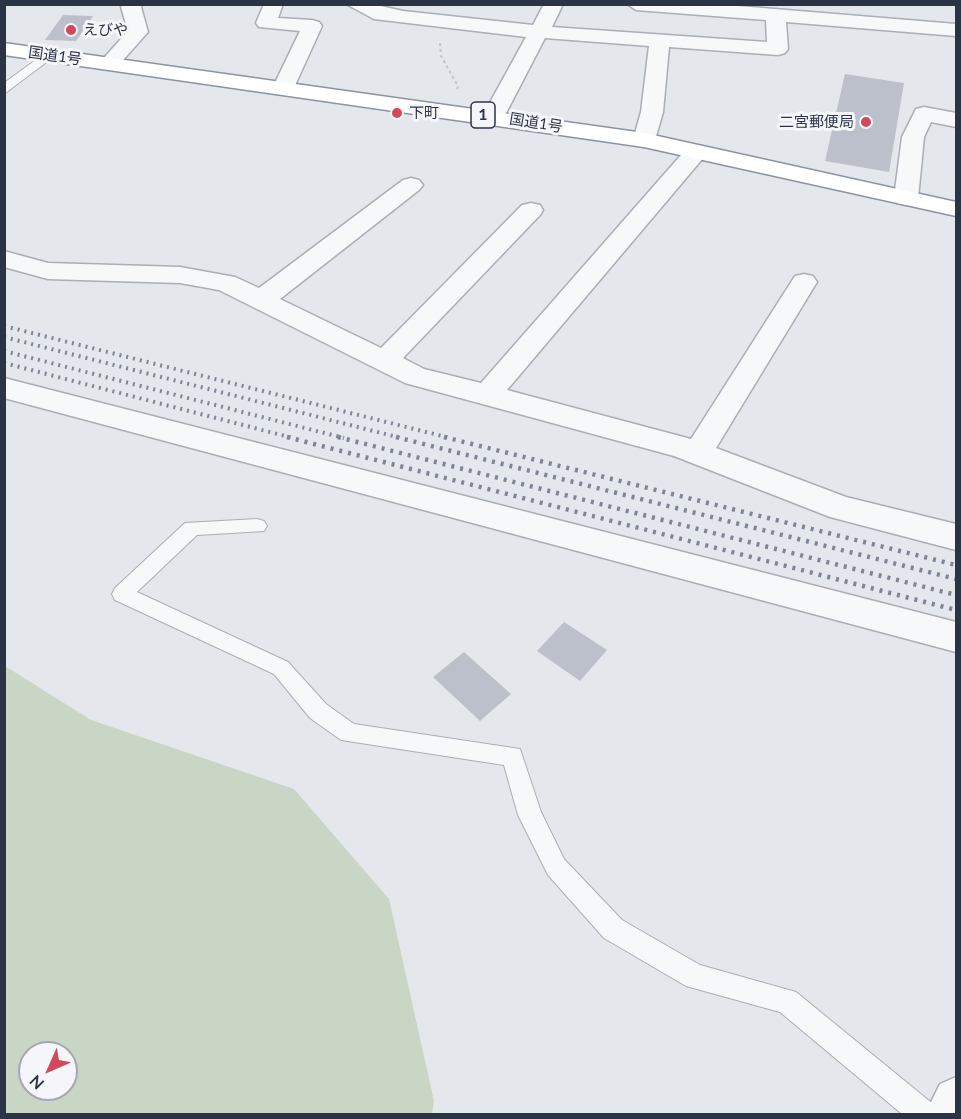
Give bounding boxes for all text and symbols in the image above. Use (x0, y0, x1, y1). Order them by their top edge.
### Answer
place label: えびや (83, 21, 128, 39)
marker: えびや (64, 23, 78, 37)
street label: 国道1号 (27, 43, 83, 69)
road number: 1 (471, 102, 495, 128)
place label: 下町 (409, 104, 439, 122)
marker: 下町 (390, 106, 404, 120)
street label: 国道1号 (508, 110, 564, 136)
place label: 二宮郵便局 (779, 113, 854, 131)
marker: 二宮郵便局 (859, 115, 873, 129)
north arrow (18, 1041, 78, 1101)
text: N (25, 1072, 47, 1094)

